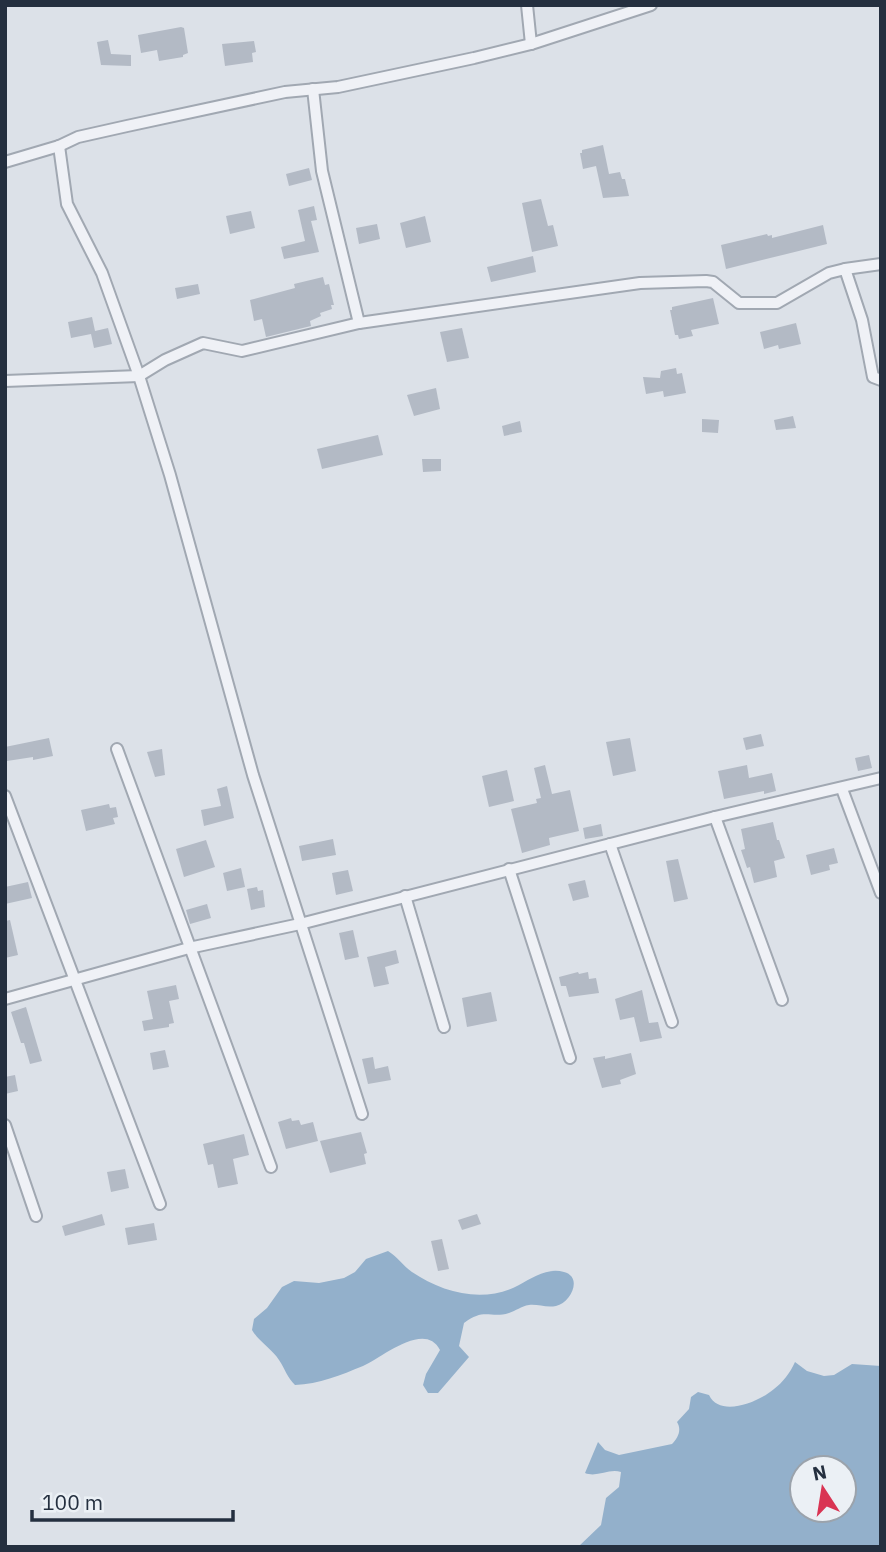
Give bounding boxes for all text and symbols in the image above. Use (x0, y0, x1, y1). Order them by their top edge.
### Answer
north arrow (788, 1454, 858, 1524)
text: N (810, 1459, 829, 1486)
scale bar (32, 1478, 233, 1522)
text: 100 m (42, 1488, 103, 1516)

